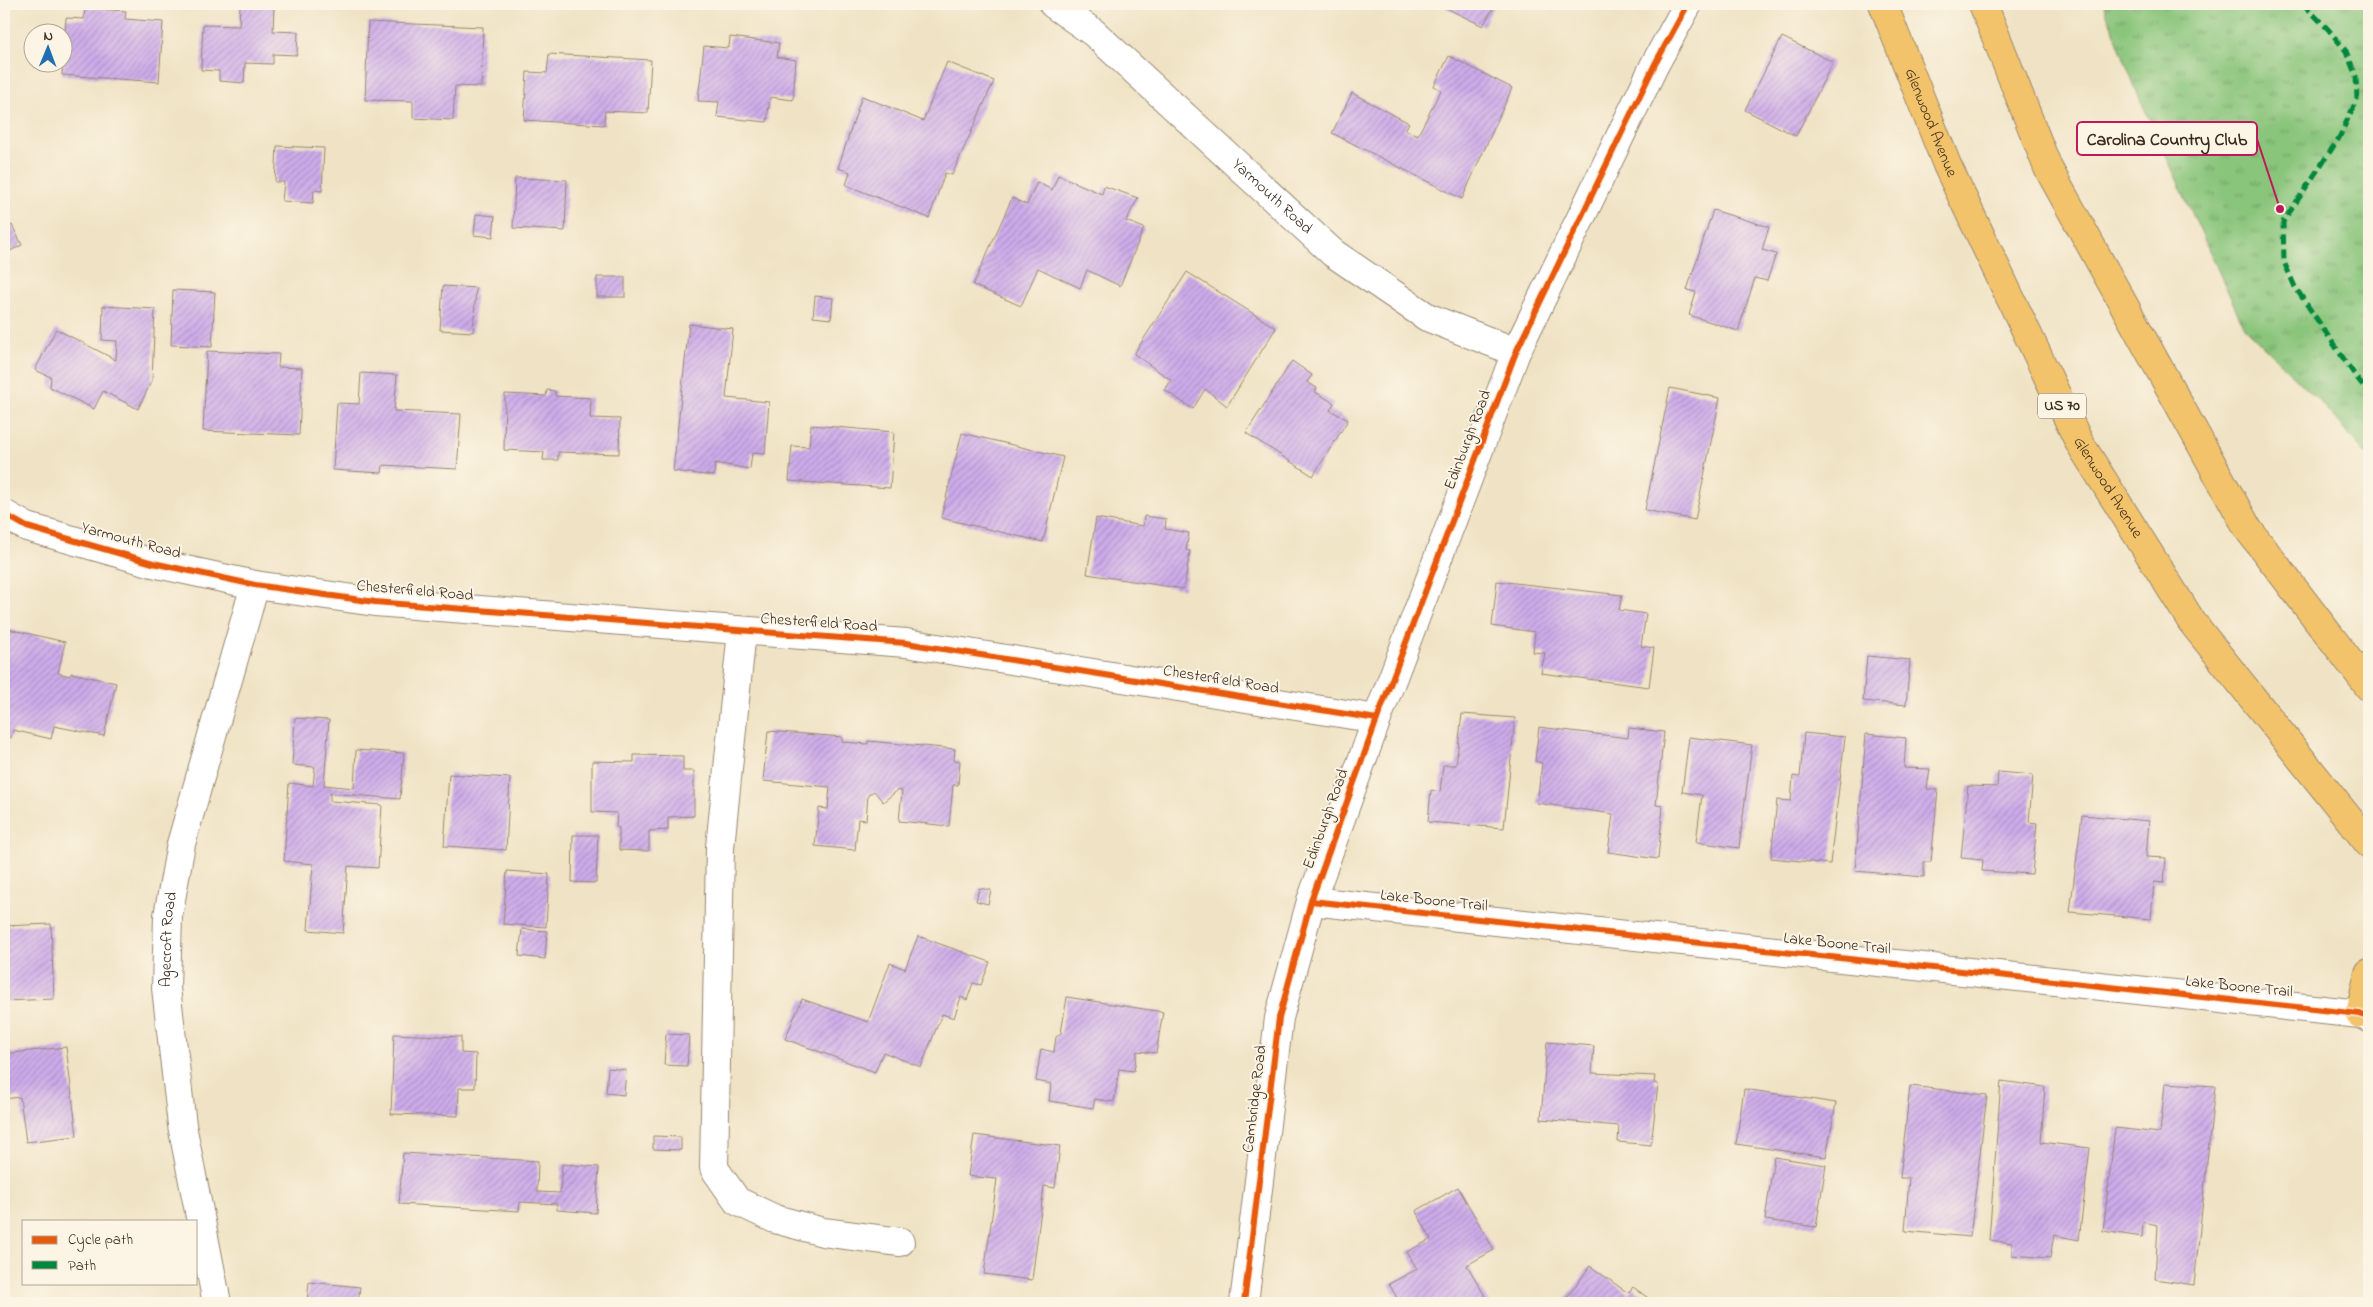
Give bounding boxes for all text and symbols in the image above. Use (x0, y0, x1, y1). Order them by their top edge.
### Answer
north arrow (22, 22, 72, 72)
text: N (43, 26, 53, 47)
street label: Glenwood Avenue (1898, 65, 1964, 182)
callout: Carolina Country Club (2077, 122, 2257, 155)
text: Carolina Country Club (2087, 128, 2248, 155)
street label: Yarmouth Road (1226, 153, 1318, 240)
street label: Edinburgh Road (1438, 387, 1498, 493)
road number: US 70 (2038, 394, 2086, 418)
street label: Glenwood Avenue (2067, 432, 2149, 544)
street label: Yarmouth Road (78, 516, 184, 566)
street label: Chesterfield Road (356, 574, 474, 608)
street label: Chesterfield Road (760, 607, 878, 639)
street label: Chesterfield Road (1161, 659, 1281, 701)
street label: Edinburgh Road (1297, 766, 1355, 872)
street label: Lake Boone Trail (1379, 883, 1489, 919)
street label: Agecroft Road (154, 890, 184, 988)
street label: Lake Boone Trail (1782, 926, 1892, 962)
street label: Lake Boone Trail (2184, 969, 2294, 1005)
street label: Cambridge Road (1236, 1044, 1274, 1154)
legend (22, 1220, 198, 1284)
text: Cycle path (68, 1229, 133, 1252)
text: Path (68, 1255, 96, 1277)

